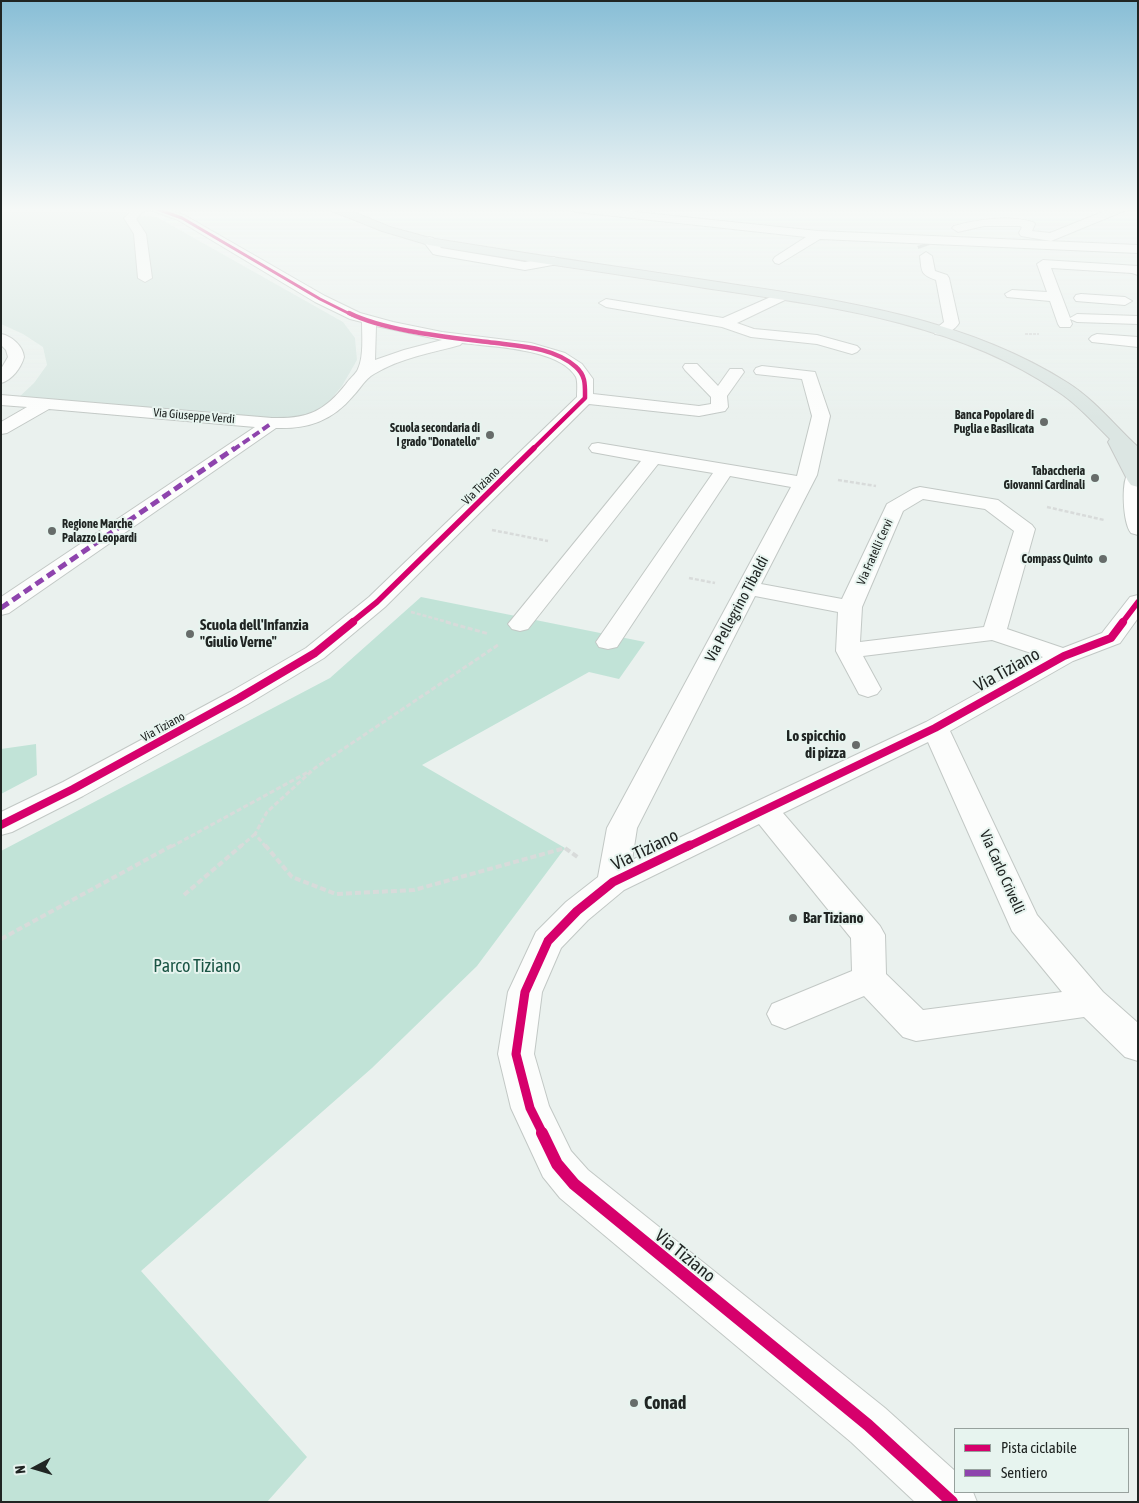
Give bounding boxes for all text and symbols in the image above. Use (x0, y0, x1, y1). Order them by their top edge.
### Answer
street label: Via Giuseppe Verdi (153, 405, 235, 427)
place label: Banca Popolare di Puglia e Basilicata (954, 408, 1034, 436)
marker: Banca Popolare di Puglia e Basilicata (1038, 416, 1050, 428)
place label: Scuola secondaria di I grado "Donatello" (390, 421, 480, 449)
marker: Scuola secondaria di I grado "Donatello" (484, 429, 496, 441)
street label: Via Tiziano (459, 464, 503, 508)
place label: Tabaccheria Giovanni Cardinali (1004, 464, 1085, 492)
marker: Tabaccheria Giovanni Cardinali (1089, 472, 1101, 484)
place label: Regione Marche Palazzo Leopardi (62, 517, 137, 545)
street label: Via Fratelli Cervi (854, 517, 896, 587)
marker: Regione Marche Palazzo Leopardi (46, 525, 58, 537)
place label: Compass Quinto (1022, 552, 1093, 566)
street label: Via Pellegrino Tibaldi (702, 553, 772, 665)
marker: Compass Quinto (1097, 553, 1109, 565)
place label: Scuola dell'Infanzia "Giulio Verne" (200, 616, 309, 651)
marker: Scuola dell'Infanzia "Giulio Verne" (184, 628, 196, 640)
street label: Via Tiziano (970, 643, 1044, 697)
street label: Via Tiziano (139, 709, 187, 745)
place label: Lo spicchio di pizza (786, 727, 846, 762)
marker: Lo spicchio di pizza (850, 739, 862, 751)
street label: Via Tiziano (608, 825, 682, 875)
street label: Via Carlo Crivelli (976, 827, 1028, 917)
place label: Bar Tiziano (803, 909, 863, 927)
marker: Bar Tiziano (787, 912, 799, 924)
park label: Parco Tiziano (153, 955, 241, 977)
street label: Via Tiziano (650, 1225, 720, 1287)
place label: Conad (644, 1392, 686, 1414)
marker: Conad (628, 1397, 640, 1409)
legend (954, 1428, 1129, 1493)
text: Pista ciclabile (1001, 1439, 1077, 1456)
north arrow (10, 1443, 60, 1493)
text: Sentiero (1001, 1464, 1047, 1481)
text: N (12, 1465, 28, 1475)

